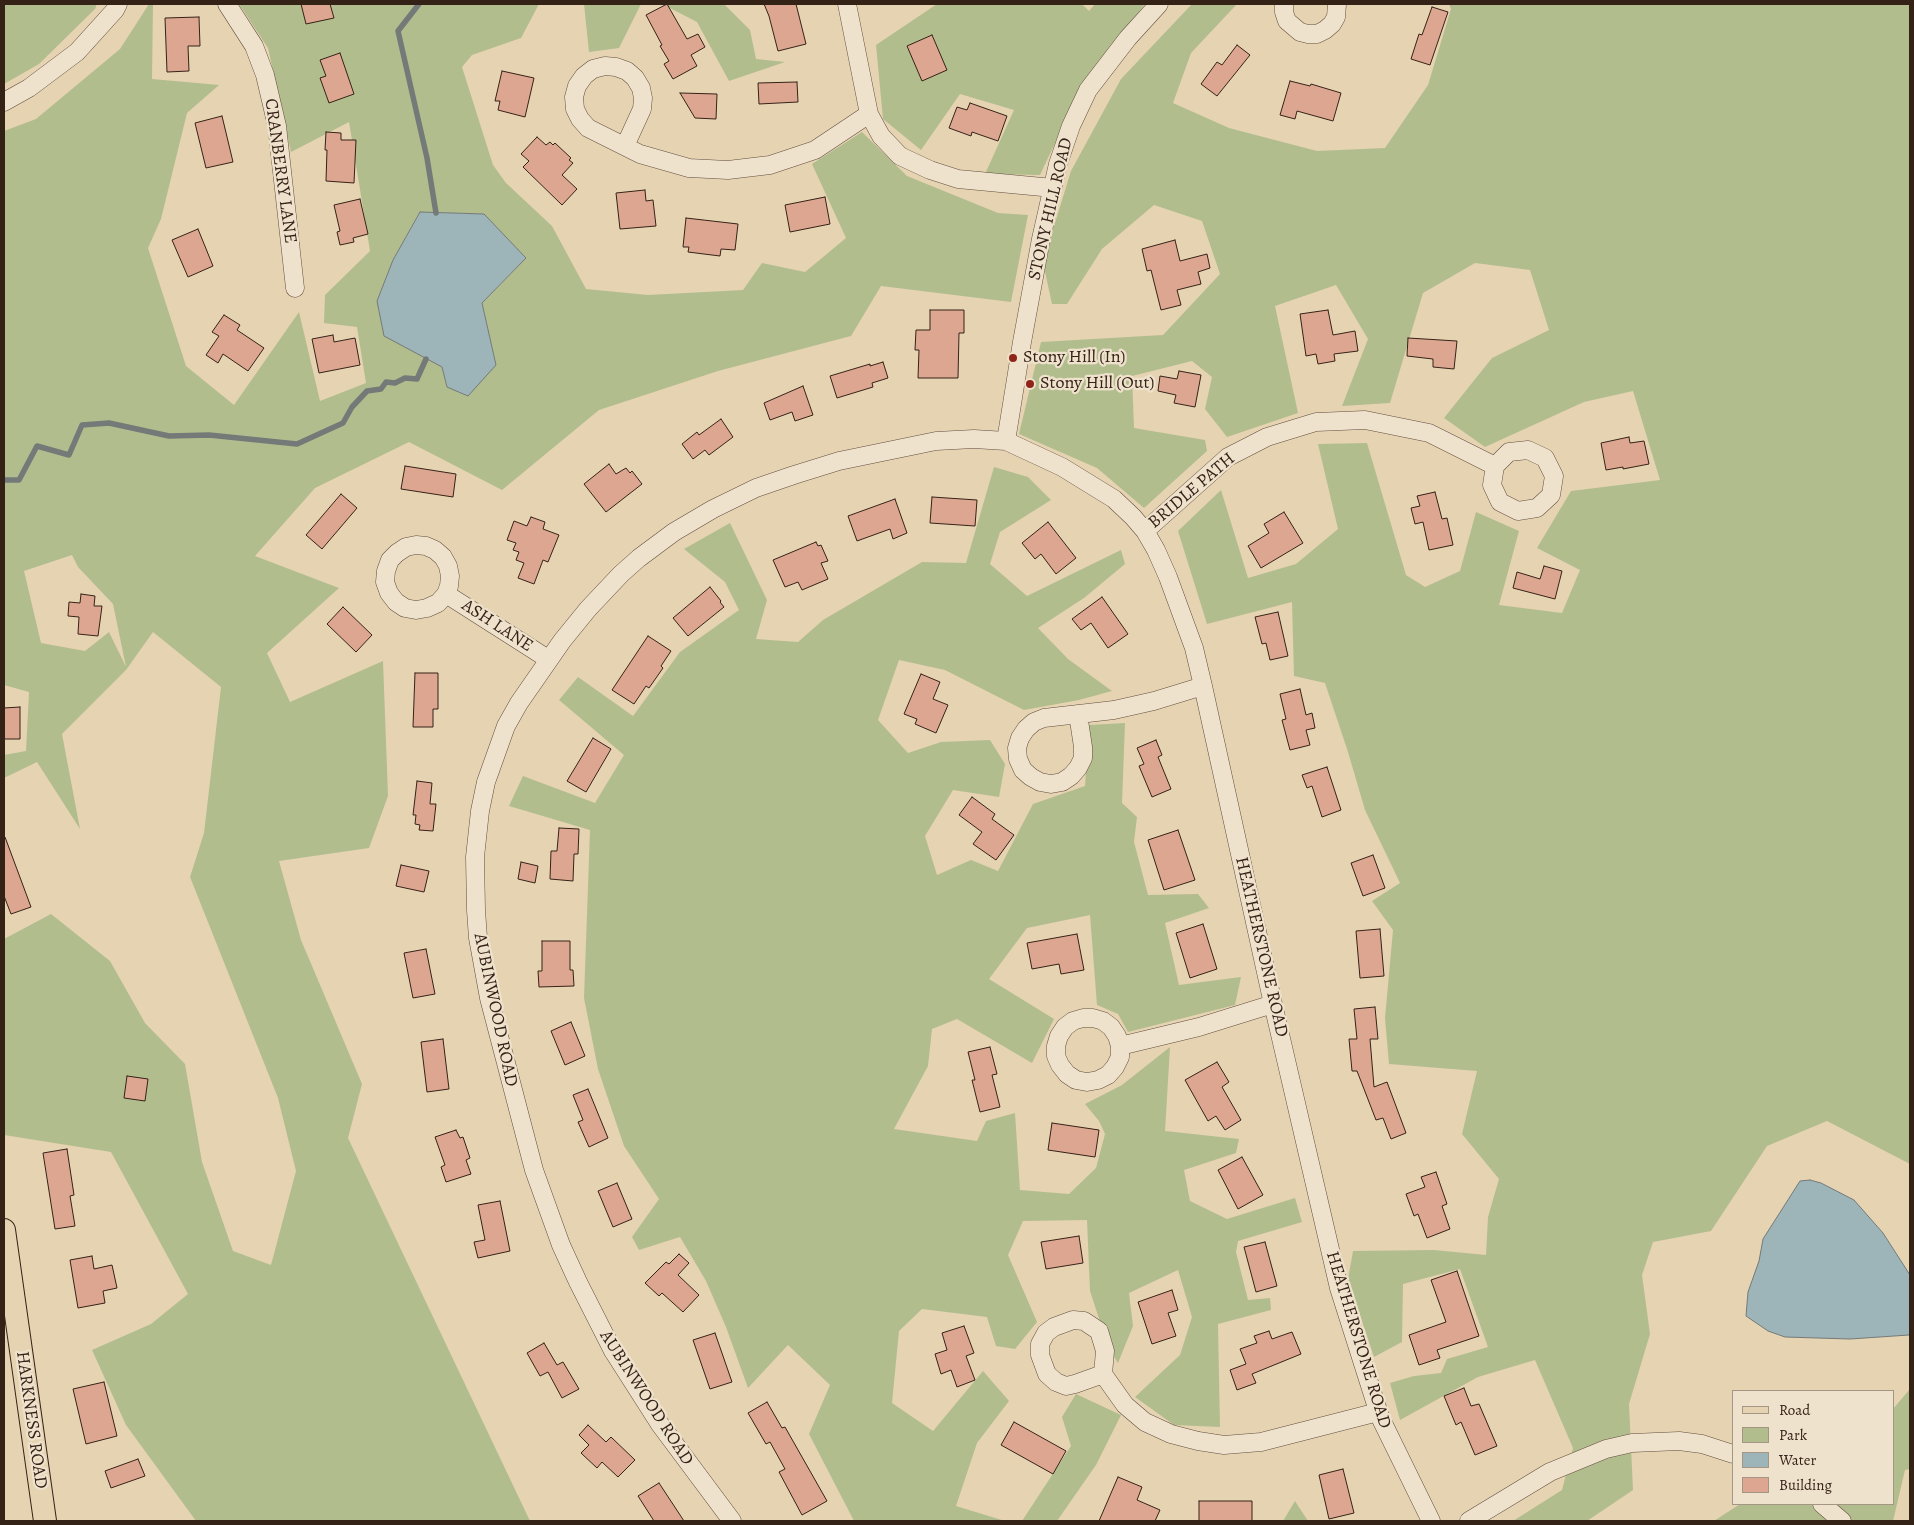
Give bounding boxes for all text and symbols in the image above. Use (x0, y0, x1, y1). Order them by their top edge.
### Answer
street label: CRANBERRY LANE (259, 97, 301, 245)
street label: STONY HILL ROAD (1024, 136, 1078, 282)
place label: Stony Hill (In) (1023, 347, 1125, 369)
marker: Stony Hill (In) (1007, 352, 1019, 364)
place label: Stony Hill (Out) (1040, 373, 1154, 395)
marker: Stony Hill (Out) (1024, 378, 1036, 390)
street label: BRIDLE PATH (1144, 448, 1240, 534)
street label: ASH LANE (457, 595, 537, 657)
street label: HEATHERSTONE ROAD (1230, 855, 1292, 1039)
street label: AUBINWOOD ROAD (468, 931, 522, 1089)
street label: HEATHERSTONE ROAD (1321, 1249, 1395, 1431)
street label: AUBINWOOD ROAD (594, 1327, 698, 1469)
street label: HARKNESS ROAD (11, 1350, 51, 1490)
legend (1732, 1390, 1894, 1505)
text: Road (1779, 1400, 1810, 1420)
text: Park (1779, 1425, 1807, 1445)
text: Water (1779, 1450, 1816, 1470)
text: Building (1779, 1475, 1832, 1495)

